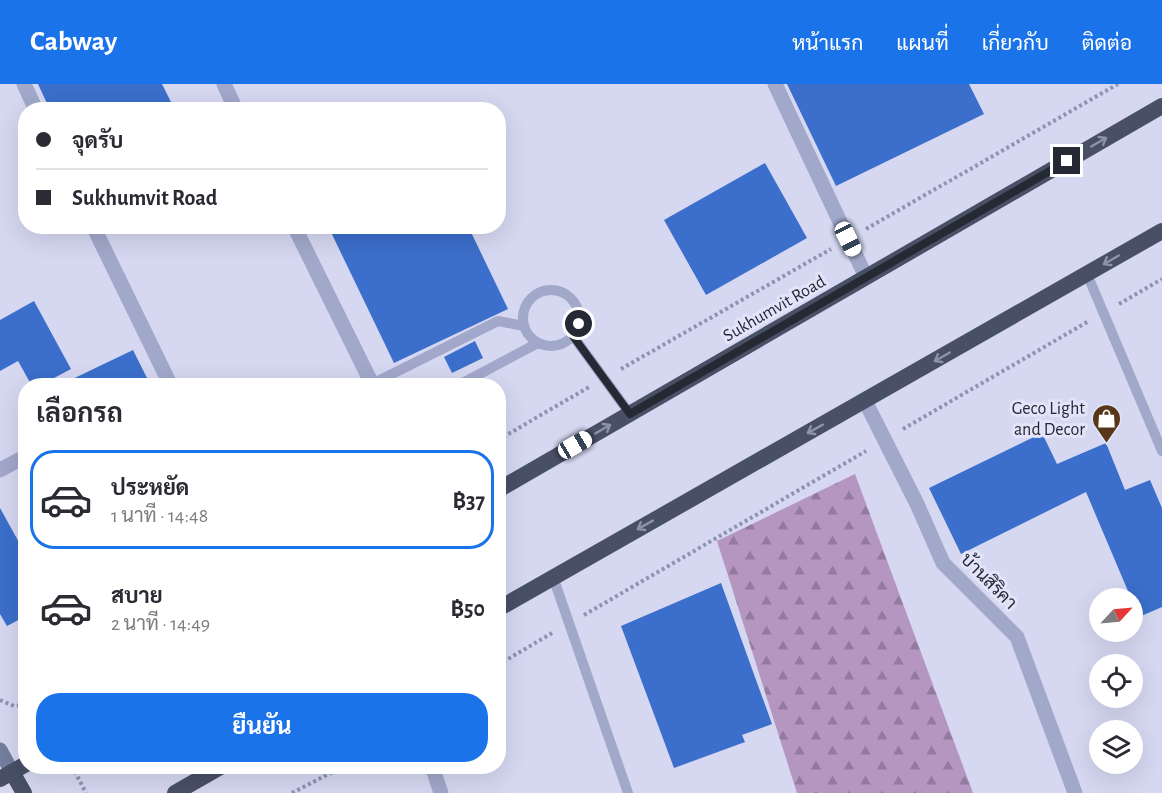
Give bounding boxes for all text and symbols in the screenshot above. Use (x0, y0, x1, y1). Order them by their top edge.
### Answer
text: Cabway (30, 28, 117, 56)
text: หน้าแรก (792, 33, 863, 54)
text: แผนที่ (896, 33, 949, 54)
text: เกี่ยวกับ (982, 33, 1049, 54)
text: ติดต่อ (1082, 33, 1132, 54)
text: จุดรับ (72, 130, 123, 152)
one-way arrow (1090, 136, 1107, 148)
route end (1053, 147, 1080, 174)
text: Sukhumvit Road (72, 187, 217, 209)
car (832, 219, 864, 259)
one-way arrow (1103, 254, 1120, 266)
street label: Sukhumvit Road (720, 272, 829, 345)
route start (565, 310, 592, 337)
one-way arrow (934, 351, 951, 363)
text: เลือกรถ (36, 400, 123, 427)
place label: Geco Light and Decor (1012, 400, 1085, 439)
shop icon: Geco Light and Decor (1090, 402, 1122, 444)
one-way arrow (594, 423, 611, 435)
one-way arrow (806, 424, 823, 436)
car (555, 428, 595, 462)
icon: car (39, 473, 93, 527)
text: ประหยัด (111, 477, 189, 499)
text: ฿37 (453, 490, 485, 512)
text: 1 นาที · 14:48 (111, 506, 208, 526)
one-way arrow (637, 519, 654, 531)
street label: บ้านสิริคา (957, 548, 1022, 613)
icon: car (39, 581, 93, 635)
text: สบาย (111, 585, 163, 607)
north arrow (1089, 588, 1143, 642)
map controls (1089, 588, 1143, 774)
text: ฿50 (451, 598, 485, 620)
text: 2 นาที · 14:49 (111, 614, 210, 634)
button: locate (1089, 654, 1143, 708)
button: ยืนยัน (36, 693, 488, 762)
button: layers (1089, 720, 1143, 774)

